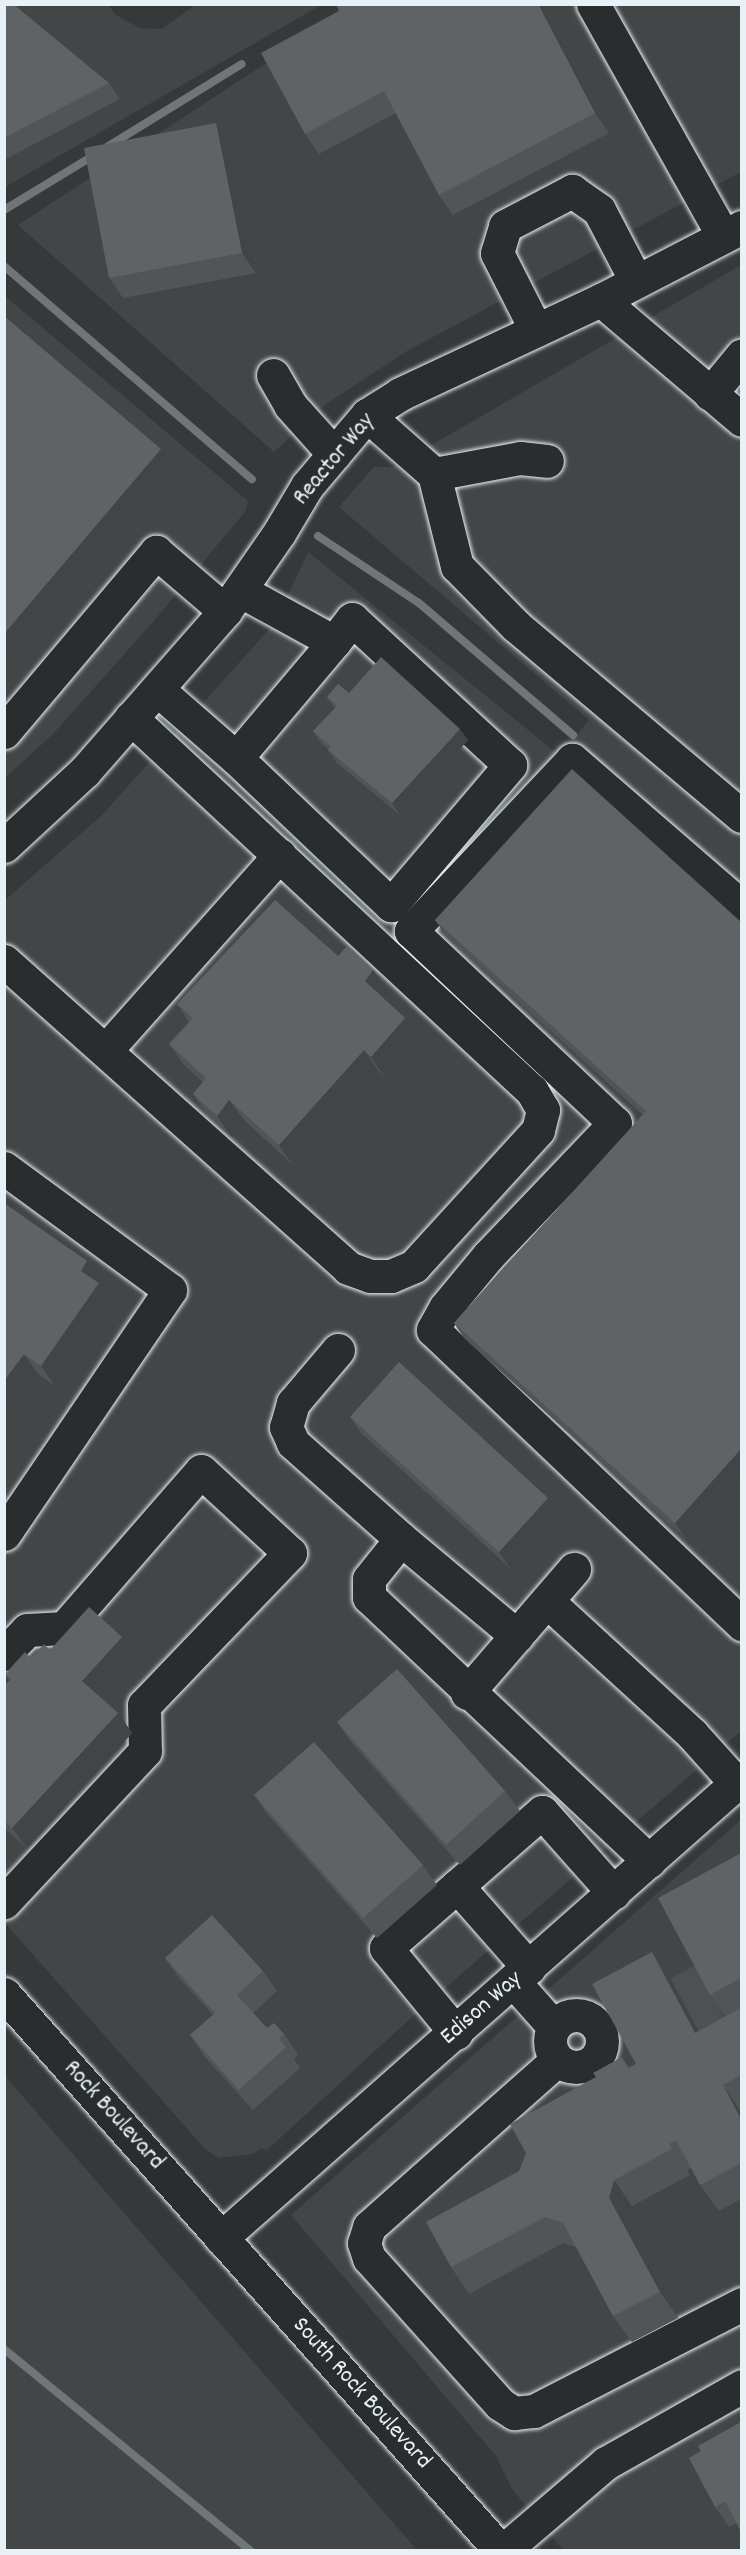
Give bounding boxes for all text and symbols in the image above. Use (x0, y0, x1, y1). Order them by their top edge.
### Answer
street label: Reactor Way (288, 408, 382, 512)
street label: Edison Way (435, 1966, 529, 2052)
street label: Rock Boulevard (56, 2055, 170, 2177)
street label: South Rock Boulevard (285, 2312, 437, 2476)

